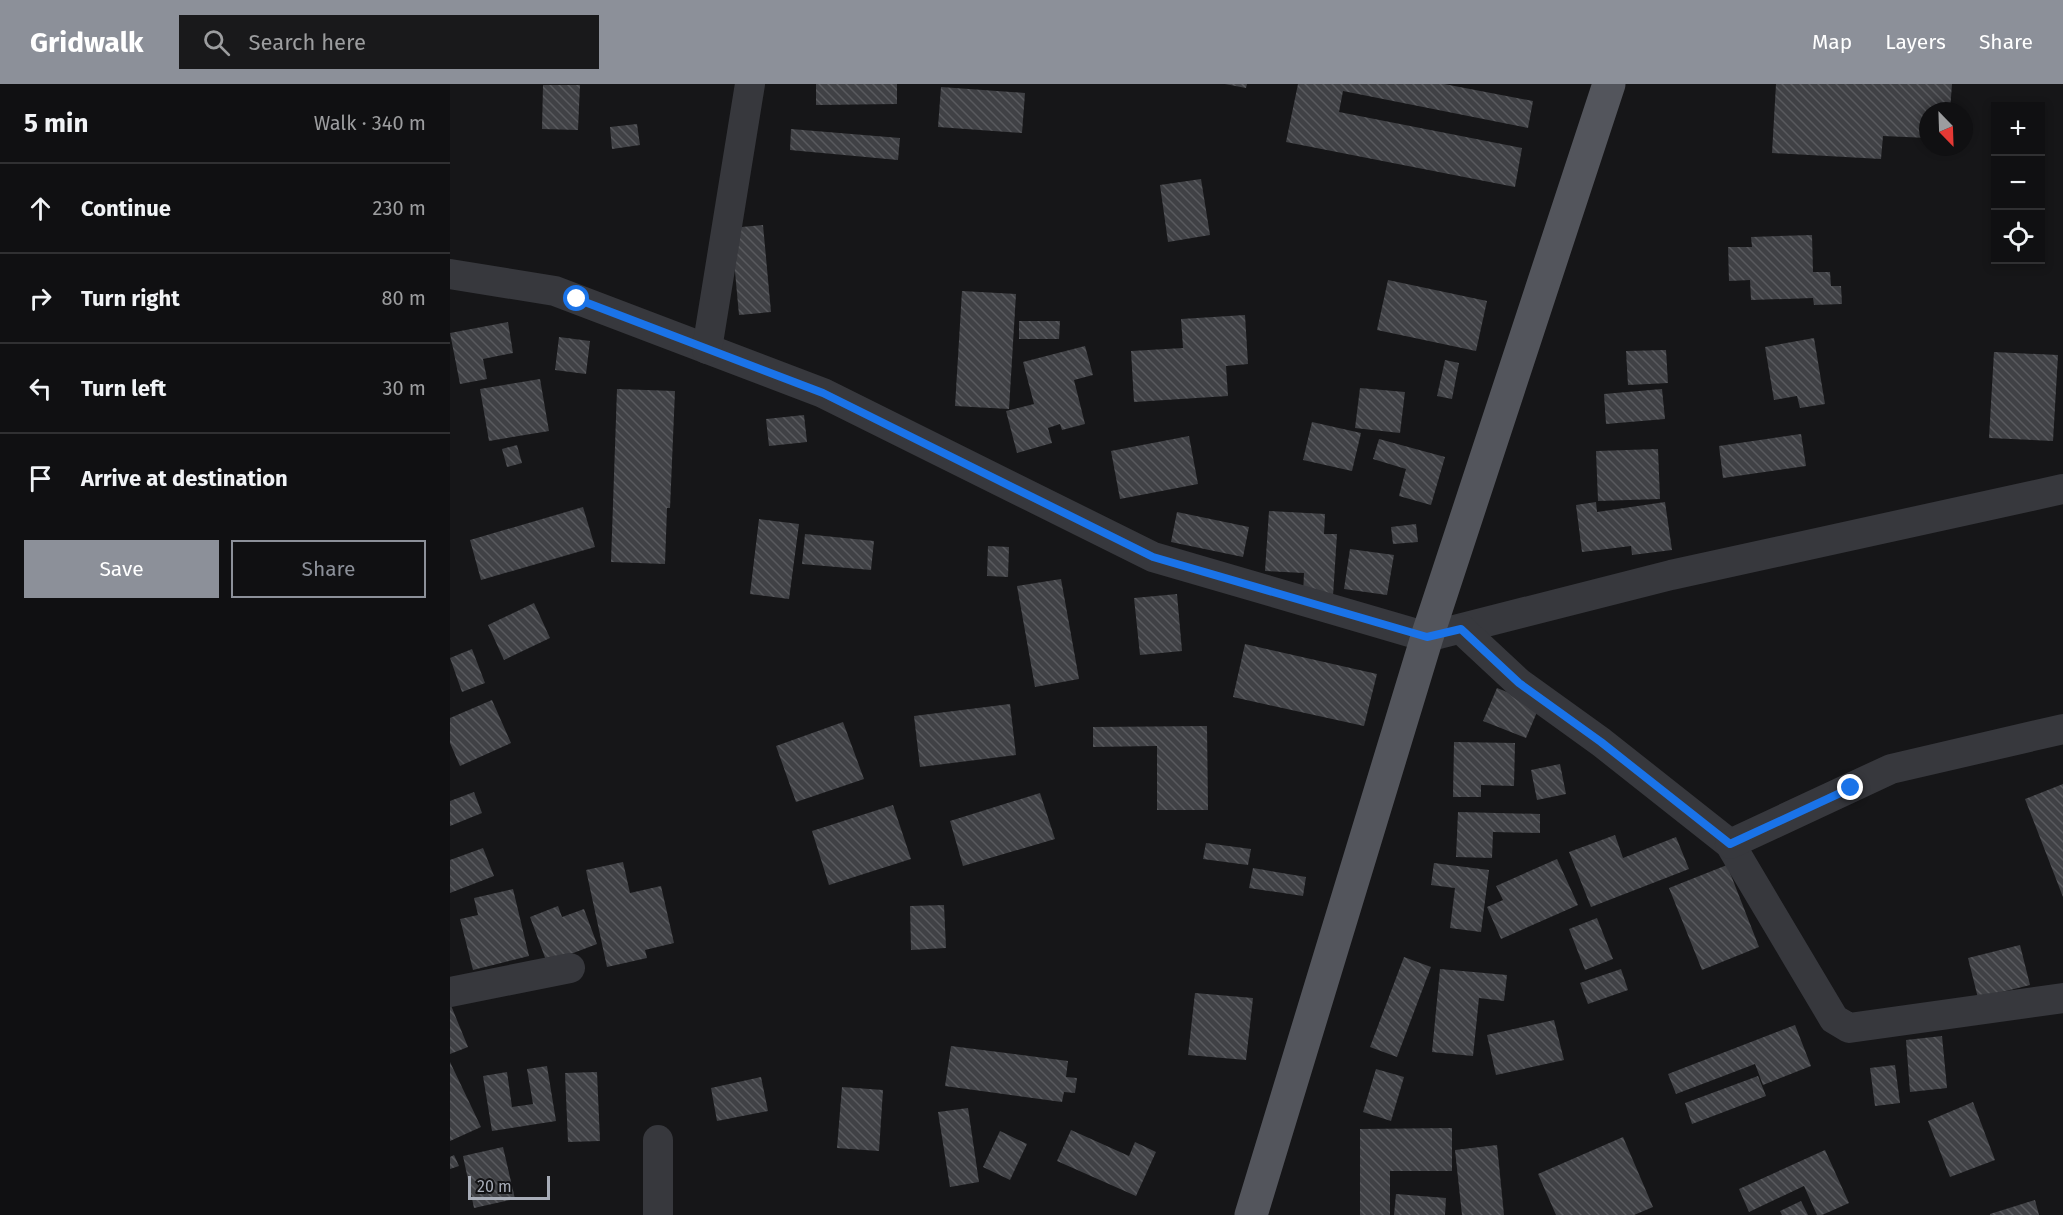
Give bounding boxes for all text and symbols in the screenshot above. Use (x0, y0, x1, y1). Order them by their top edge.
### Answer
search box (179, 15, 599, 69)
text: Gridwalk (30, 26, 143, 59)
icon: search (200, 26, 233, 59)
text: Search here (248, 29, 366, 56)
text: Map (1812, 29, 1852, 55)
text: Layers (1885, 29, 1946, 55)
text: Share (1979, 29, 2033, 55)
north arrow (1919, 102, 1973, 156)
map controls (1991, 102, 2045, 264)
button: + (1991, 102, 2045, 156)
text: 5 min (24, 108, 88, 139)
text: Walk · 340 m (314, 111, 426, 135)
button: − (1991, 156, 2045, 210)
icon: ahead (24, 192, 57, 225)
text: Continue (81, 195, 171, 222)
text: 230 m (373, 196, 426, 220)
button: locate (1991, 210, 2045, 264)
icon: right (24, 282, 57, 315)
text: Turn right (81, 285, 180, 312)
route start (563, 285, 589, 311)
text: 80 m (381, 286, 426, 310)
icon: left (24, 372, 57, 405)
text: Turn left (81, 375, 166, 402)
text: 30 m (382, 376, 426, 400)
icon: arrive (24, 462, 57, 495)
text: Arrive at destination (81, 465, 288, 492)
button: Save (24, 540, 219, 598)
button: Share (231, 540, 426, 598)
route end (1837, 774, 1863, 800)
scale bar (468, 1173, 550, 1200)
text: 20 m (477, 1177, 512, 1196)

